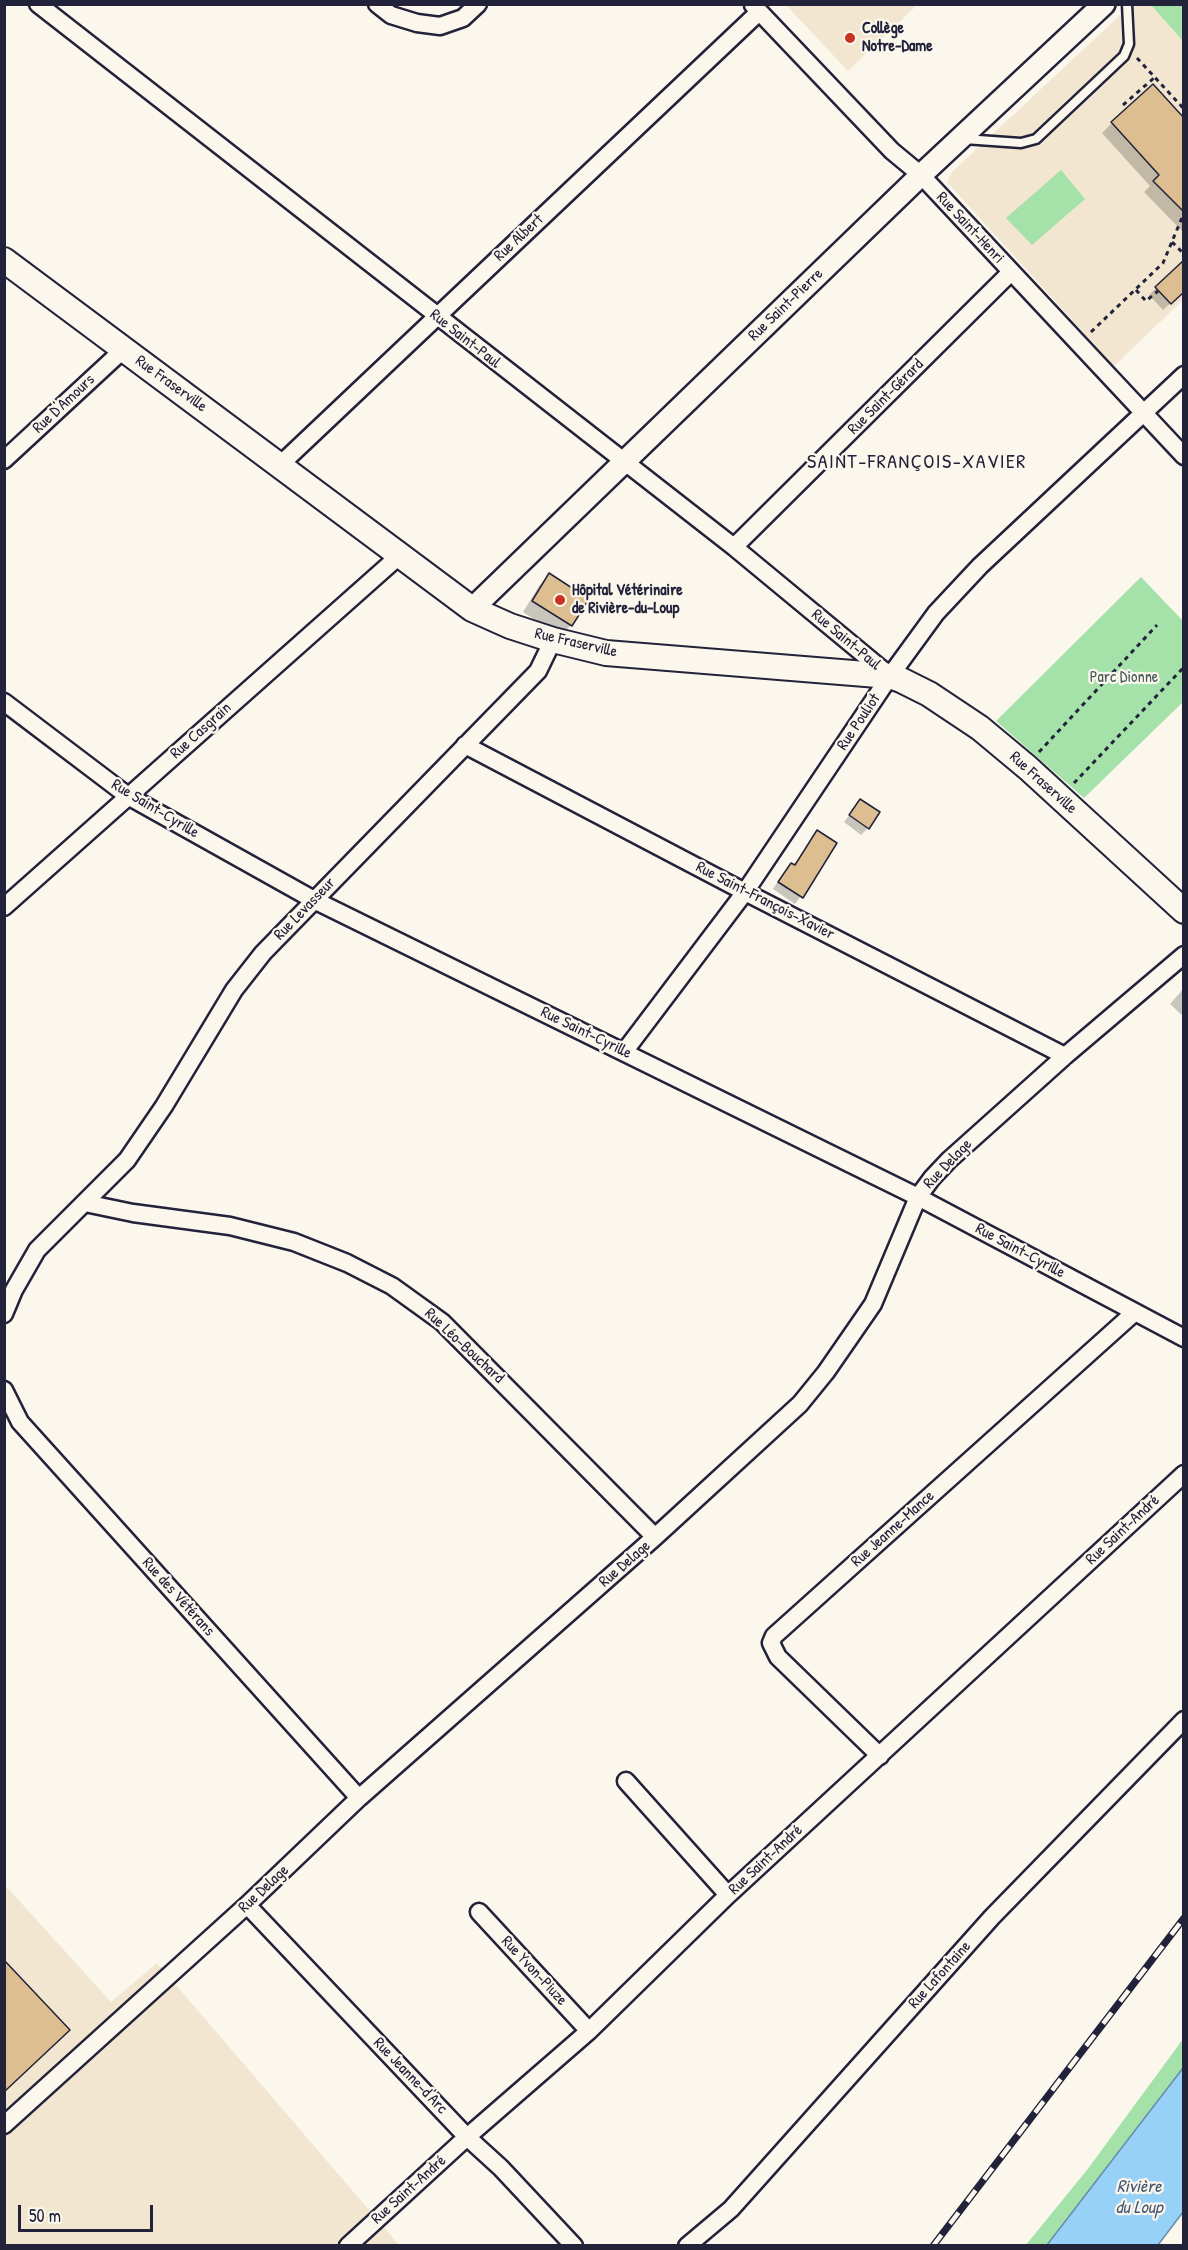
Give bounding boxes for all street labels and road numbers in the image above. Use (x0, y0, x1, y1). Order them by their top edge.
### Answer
street label: Rue Saint-Henri (932, 188, 1008, 268)
street label: Rue Albert (490, 210, 548, 266)
street label: Rue Saint-Pierre (745, 265, 827, 345)
street label: Rue Saint-Paul (426, 305, 504, 373)
street label: Rue Fraserville (131, 352, 211, 416)
street label: Rue Saint-Gérard (844, 355, 928, 439)
street label: Rue D'Amours (29, 370, 99, 438)
street label: Rue Saint-Paul (807, 605, 885, 675)
street label: Rue Fraserville (533, 624, 619, 662)
street label: Rue Pouliot (833, 690, 885, 754)
street label: Rue Casgrain (167, 699, 235, 763)
street label: Rue Fraserville (1005, 748, 1081, 818)
street label: Rue Saint-Cyrille (108, 775, 202, 843)
street label: Rue Saint-François-Xavier (692, 858, 838, 944)
street label: Rue Levasseur (270, 874, 340, 944)
street label: Rue Saint-Cyrille (537, 1003, 635, 1063)
street label: Rue Delage (920, 1135, 976, 1193)
street label: Rue Saint-Cyrille (972, 1219, 1068, 1283)
street label: Rue Léo-Bouchard (420, 1304, 508, 1388)
street label: Rue Jeanne-Mance (847, 1487, 939, 1571)
street label: Rue Saint-André (1082, 1491, 1164, 1569)
street label: Rue Delage (595, 1537, 655, 1591)
street label: Rue des Vétérans (138, 1554, 218, 1640)
street label: Rue Saint-André (725, 1821, 807, 1899)
street label: Rue Delage (235, 1861, 293, 1917)
street label: Rue Yvon-Piuze (497, 1932, 571, 2010)
street label: Rue Lafontaine (905, 1937, 975, 2013)
street label: Rue Jeanne-d'Arc (369, 2034, 451, 2118)
street label: Rue Saint-André (368, 2151, 450, 2229)

